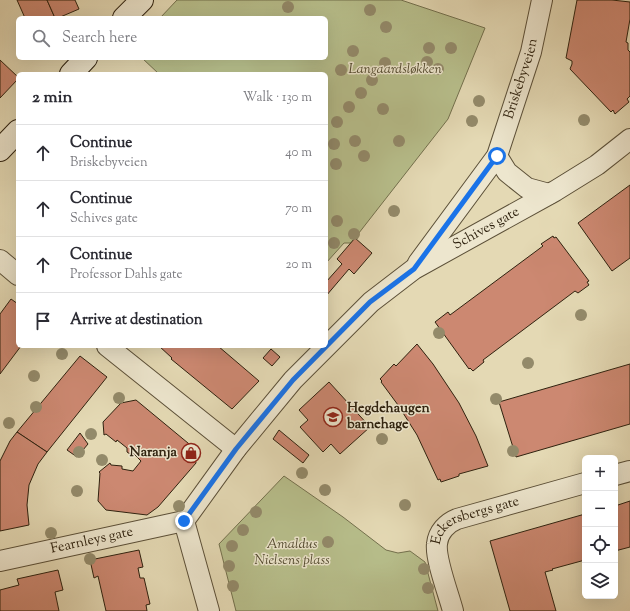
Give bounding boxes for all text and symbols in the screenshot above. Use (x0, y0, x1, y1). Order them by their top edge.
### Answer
search box (16, 16, 328, 60)
icon: search (30, 27, 52, 49)
text: Search here (62, 28, 137, 49)
street label: Briskebyveien (500, 37, 544, 122)
park label: Langaardsløkken (348, 60, 442, 80)
text: 2 min (32, 86, 73, 110)
text: Walk · 130 m (243, 89, 312, 107)
text: Continue (70, 133, 132, 154)
icon: ahead (32, 142, 54, 164)
text: 40 m (285, 144, 312, 162)
route start (488, 147, 506, 165)
text: Briskebyveien (70, 154, 148, 172)
text: Continue (70, 189, 132, 210)
icon: ahead (32, 198, 54, 220)
text: 70 m (285, 200, 312, 218)
street label: Schives gate (450, 202, 523, 255)
text: Schives gate (70, 210, 138, 228)
text: Continue (70, 245, 132, 266)
icon: ahead (32, 254, 54, 276)
text: 20 m (286, 256, 312, 274)
text: Professor Dahls gate (70, 266, 183, 284)
icon: arrive (32, 310, 54, 332)
text: Arrive at destination (70, 310, 203, 331)
place label: Hegdehaugen barnehage (346, 399, 430, 435)
school or university icon: Hegdehaugen barnehage (322, 406, 344, 428)
shop icon: Naranja (180, 442, 202, 464)
place label: Naranja (130, 443, 178, 463)
map controls (582, 455, 618, 599)
button: + (582, 455, 618, 491)
button: − (582, 491, 618, 527)
street label: Eckersbergs gate (427, 492, 522, 547)
route end (175, 512, 193, 530)
street label: Fearnleys gate (49, 522, 135, 560)
button: locate (582, 527, 618, 563)
park label: Amaldus Nielsens plass (254, 535, 330, 571)
button: layers (582, 563, 618, 599)

